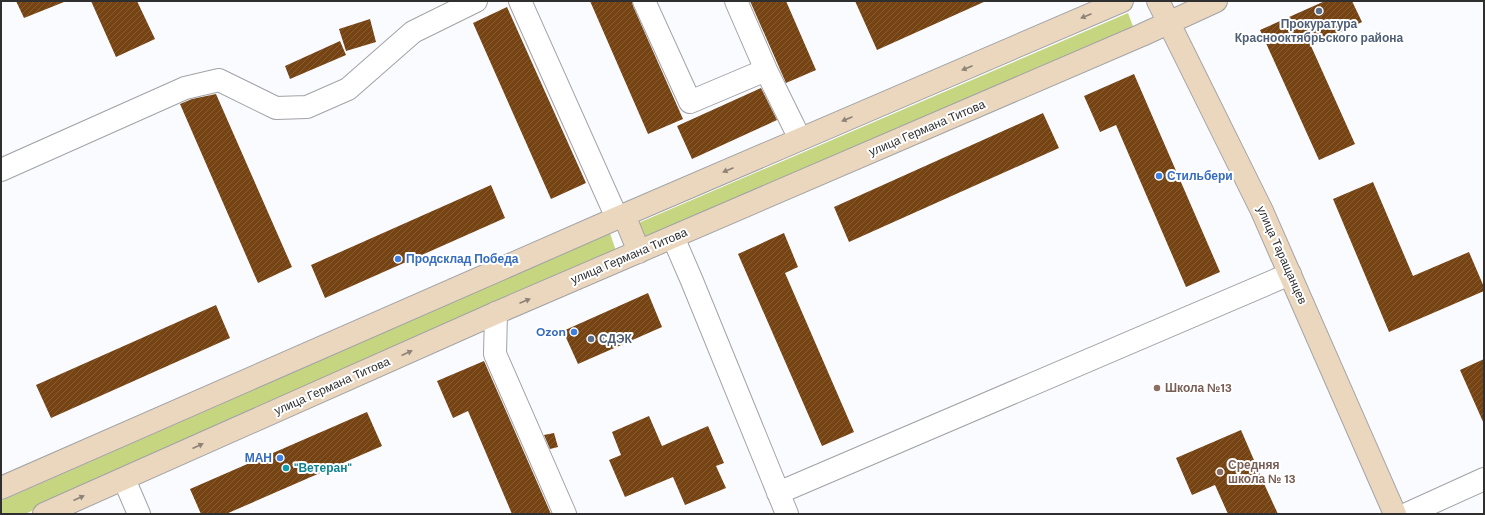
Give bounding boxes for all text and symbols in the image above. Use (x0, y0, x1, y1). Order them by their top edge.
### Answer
marker: Прокуратура Краснооктябрьского района (1314, 6, 1324, 16)
one-way arrow (1080, 14, 1092, 20)
place label: Прокуратура Краснооктябрьского района (1235, 16, 1404, 46)
one-way arrow (960, 65, 972, 71)
street label: улица Германа Титова (866, 96, 988, 160)
one-way arrow (842, 116, 853, 122)
one-way arrow (722, 167, 733, 173)
place label: Стильбери (1167, 168, 1233, 184)
marker: Стильбери (1154, 171, 1164, 181)
street label: улица Таращанцев (1253, 203, 1311, 307)
street label: улица Германа Титова (568, 224, 690, 288)
place label: Продсклад Победа (406, 251, 519, 267)
marker: Продсклад Победа (393, 254, 403, 264)
one-way arrow (520, 297, 532, 303)
place label: Ozon (536, 324, 566, 340)
marker: Ozon (569, 327, 579, 337)
place label: СДЭК (599, 331, 633, 347)
marker: СДЭК (586, 334, 596, 344)
one-way arrow (401, 350, 412, 356)
street label: улица Германа Титова (272, 353, 393, 419)
place label: Школа №13 (1165, 380, 1232, 396)
marker: Школа №13 (1152, 383, 1162, 393)
one-way arrow (193, 443, 204, 449)
place label: МАН (245, 450, 272, 466)
marker: МАН (275, 453, 285, 463)
place label: Средняя школа № 13 (1228, 457, 1296, 487)
place label: "Ветеран" (294, 460, 352, 476)
marker: "Ветеран" (281, 463, 291, 473)
marker: Средняя школа № 13 (1215, 467, 1225, 477)
one-way arrow (74, 495, 86, 501)

